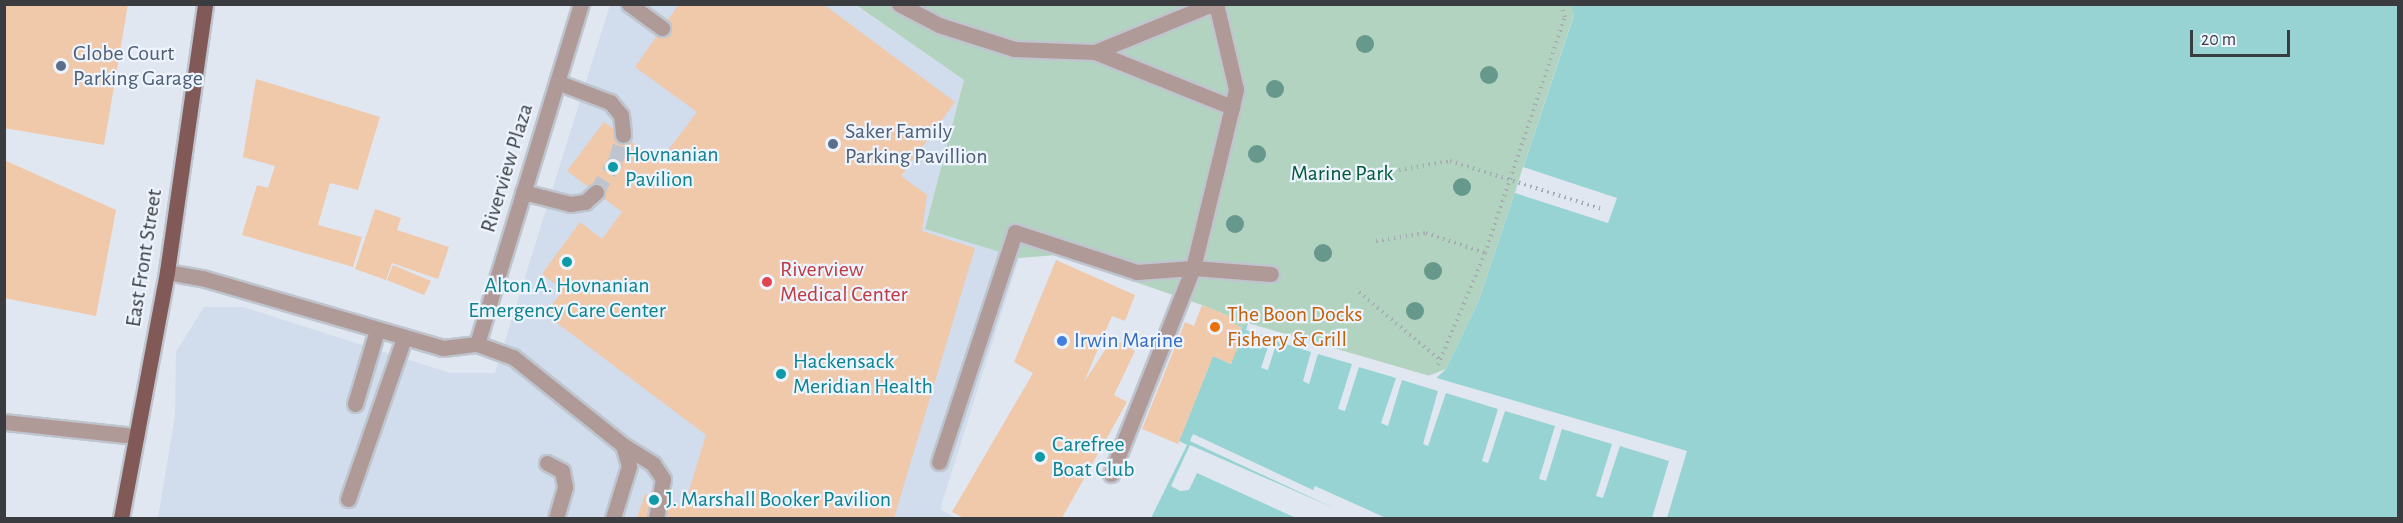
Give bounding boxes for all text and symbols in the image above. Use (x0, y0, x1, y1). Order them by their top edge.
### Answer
scale bar (2193, 18, 2294, 56)
text: 20 m (2201, 31, 2236, 49)
place label: Globe Court Parking Garage (73, 40, 203, 92)
marker: Globe Court Parking Garage (54, 59, 68, 73)
street label: Riverview Plaza (475, 100, 539, 236)
place label: Saker Family Parking Pavillion (845, 118, 987, 170)
marker: Saker Family Parking Pavillion (826, 137, 840, 151)
place label: Hovnanian Pavilion (625, 141, 719, 192)
marker: Hovnanian Pavilion (606, 160, 620, 174)
park label: Marine Park (1291, 161, 1393, 187)
street label: East Front Street (120, 187, 168, 329)
marker: Alton A. Hovnanian Emergency Care Center (560, 255, 574, 269)
place label: Riverview Medical Center (780, 256, 908, 308)
place label: Alton A. Hovnanian Emergency Care Center (468, 272, 666, 324)
marker: Riverview Medical Center (758, 273, 776, 291)
place label: The Boon Docks Fishery & Grill (1227, 301, 1362, 352)
marker: The Boon Docks Fishery & Grill (1208, 320, 1222, 334)
place label: Irwin Marine (1074, 328, 1183, 354)
marker: Irwin Marine (1055, 334, 1069, 348)
place label: Hackensack Meridian Health (793, 348, 933, 400)
marker: Hackensack Meridian Health (774, 367, 788, 381)
place label: Carefree Boat Club (1052, 431, 1135, 482)
marker: Carefree Boat Club (1033, 450, 1047, 464)
place label: J. Marshall Booker Pavilion (666, 487, 891, 513)
marker: J. Marshall Booker Pavilion (647, 493, 661, 507)

